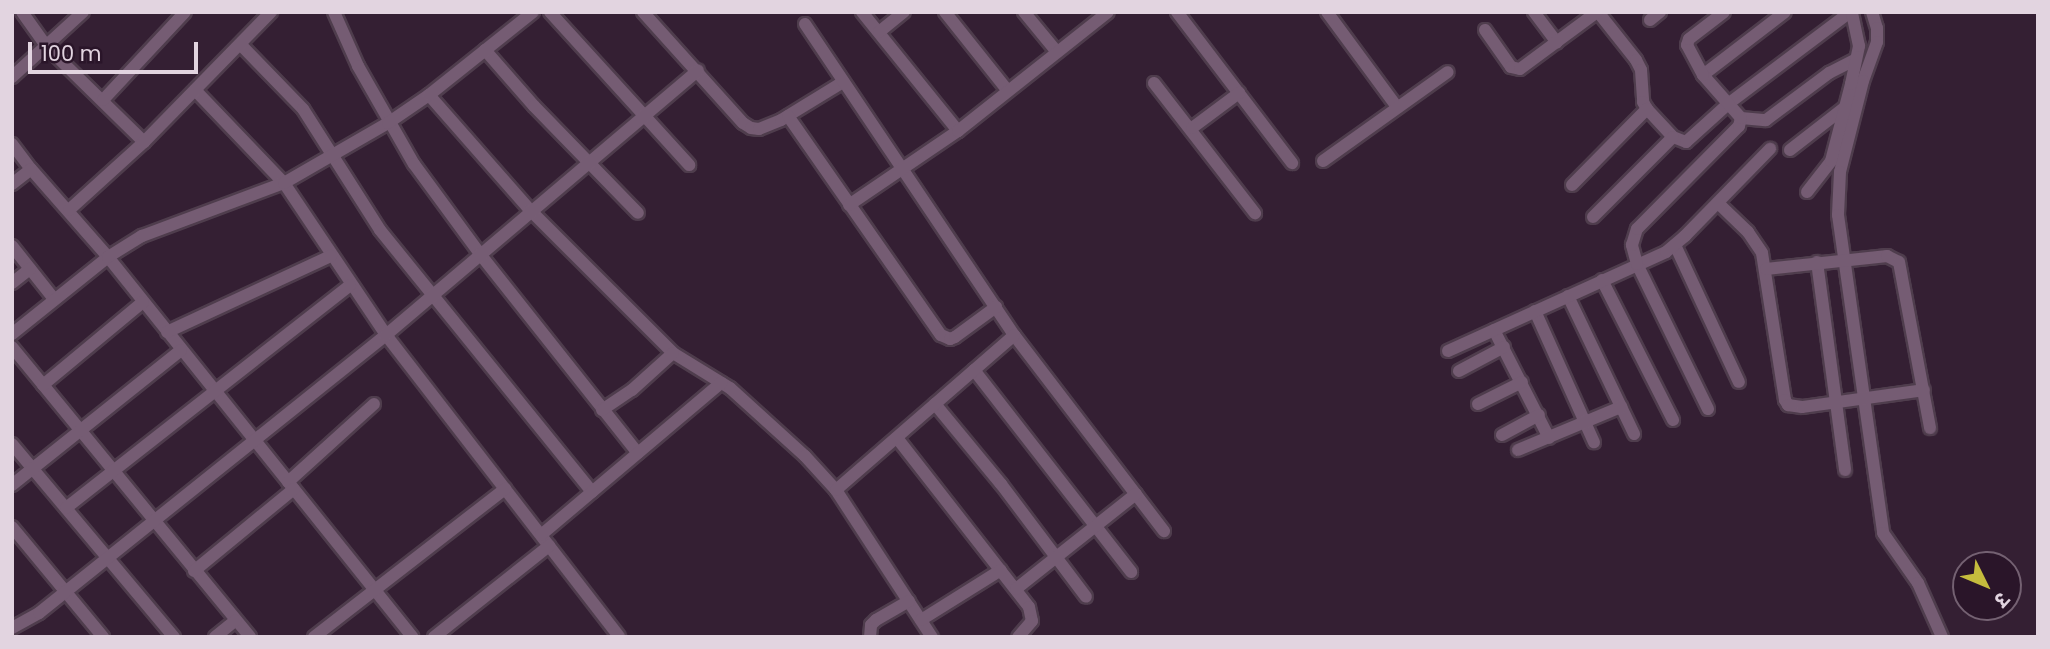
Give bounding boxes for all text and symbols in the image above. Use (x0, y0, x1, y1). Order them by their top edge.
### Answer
scale bar (32, 28, 201, 72)
text: 100 m (41, 39, 101, 68)
north arrow (1952, 551, 2022, 621)
text: उ (1988, 586, 2015, 612)

